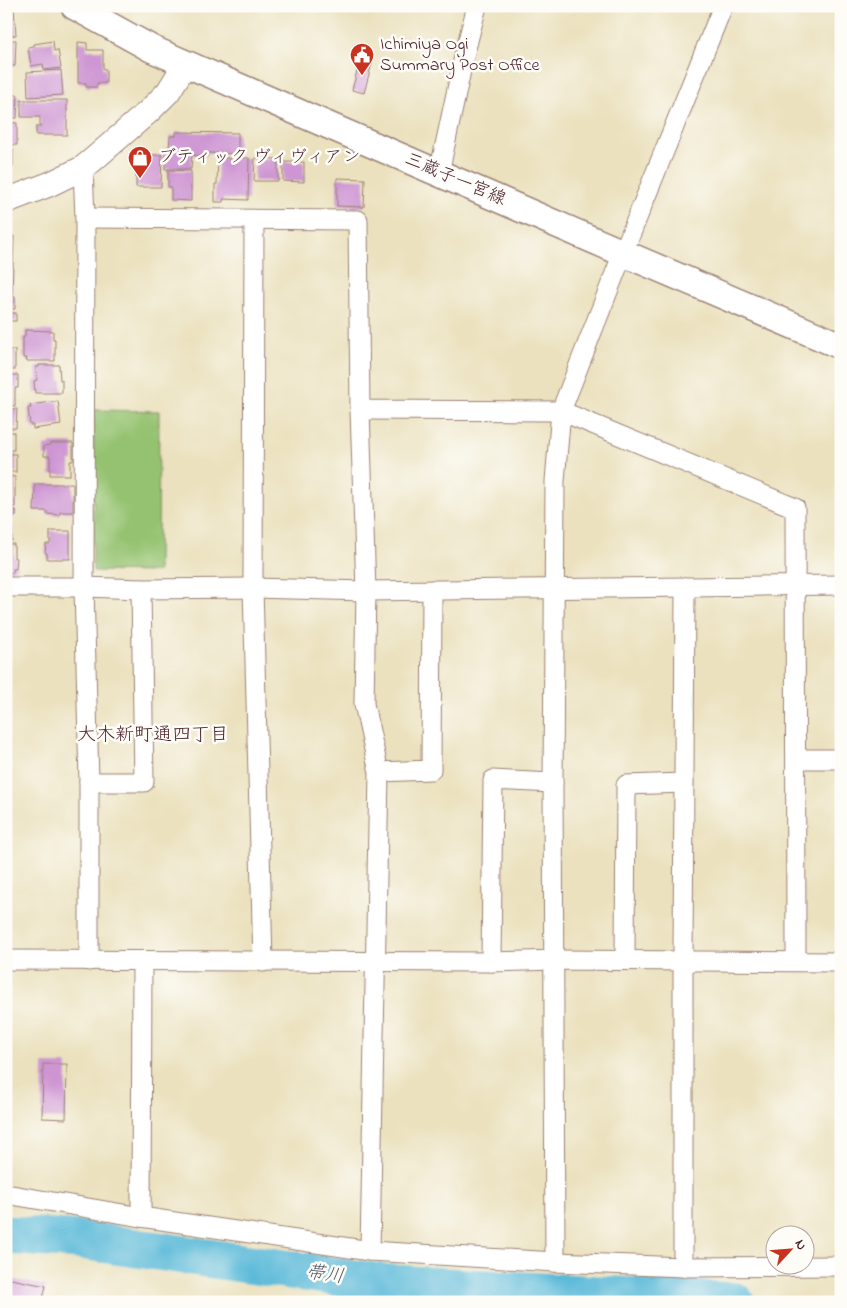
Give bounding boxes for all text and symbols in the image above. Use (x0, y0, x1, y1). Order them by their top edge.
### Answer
place label: Ichimiya Ogi Summary Post Office (380, 32, 541, 79)
public building icon: Ichimiya Ogi Summary Post Office (349, 42, 375, 76)
shop icon: ブティック ヴィヴィアン (127, 145, 153, 179)
place label: ブティック ヴィヴィアン (158, 145, 361, 171)
street label: 三蔵子一宮線 (400, 147, 510, 213)
district label: 大木新町通四丁目 (77, 722, 229, 749)
north arrow (764, 1226, 814, 1276)
text: N (789, 1236, 812, 1254)
water label: 帯川 (304, 1259, 346, 1291)

